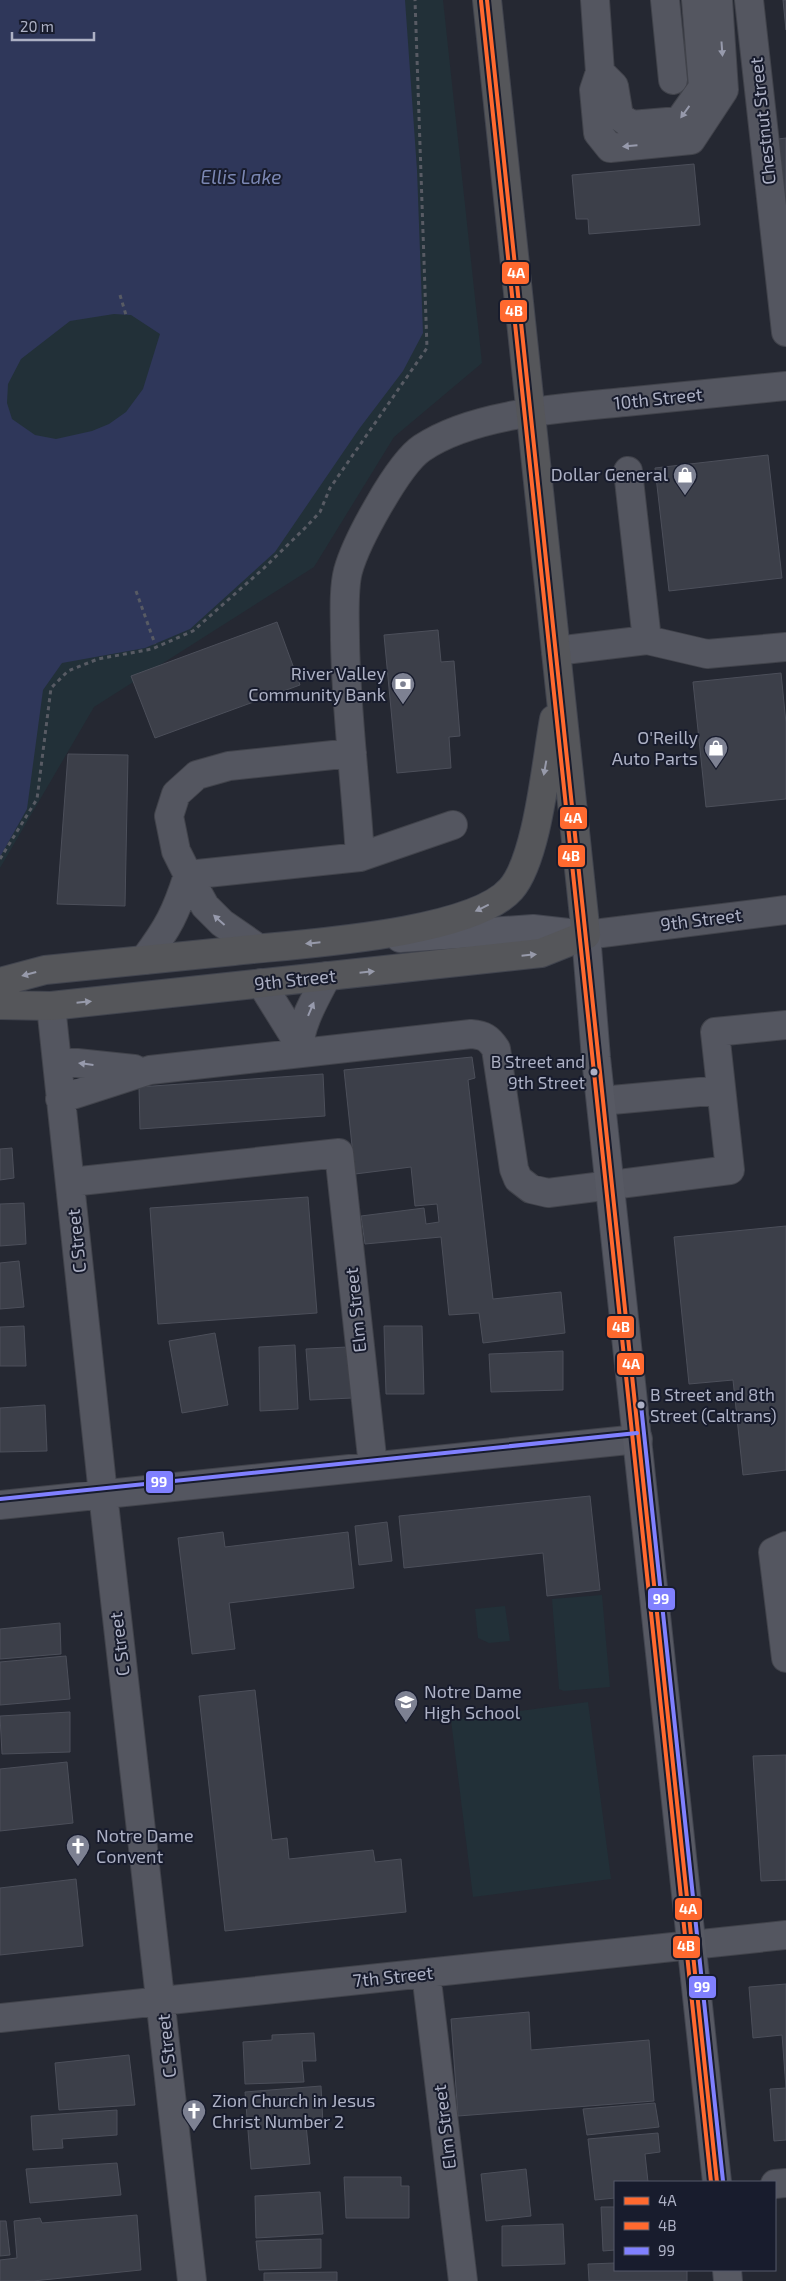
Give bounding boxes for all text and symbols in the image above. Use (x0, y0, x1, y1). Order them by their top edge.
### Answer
scale bar (12, 10, 95, 42)
text: 20 m (20, 17, 54, 35)
one-way arrow (718, 41, 726, 57)
street label: Chestnut Street (744, 56, 780, 186)
one-way arrow (680, 106, 690, 119)
one-way arrow (622, 142, 638, 150)
water label: Ellis Lake (201, 165, 281, 188)
line badge: 4A (501, 261, 530, 285)
text: 4A (507, 264, 526, 281)
line badge: 4B (499, 299, 528, 323)
text: 4B (505, 302, 523, 319)
street label: 10th Street (612, 382, 704, 414)
shop icon: Dollar General (672, 462, 698, 496)
place label: Dollar General (551, 463, 669, 485)
place label: River Valley Community Bank (248, 662, 386, 705)
bank icon: River Valley Community Bank (390, 671, 416, 705)
place label: O'Reilly Auto Parts (612, 726, 698, 769)
shop icon: O'Reilly Auto Parts (703, 735, 729, 769)
one-way arrow (541, 760, 549, 776)
line badge: 4A (559, 806, 588, 830)
text: 4A (564, 809, 583, 826)
line badge: 4B (557, 844, 586, 868)
text: 4B (562, 847, 580, 864)
street label: 9th Street (659, 903, 743, 935)
one-way arrow (475, 904, 490, 913)
one-way arrow (212, 914, 225, 925)
one-way arrow (304, 939, 320, 947)
one-way arrow (521, 951, 537, 959)
street label: 9th Street (253, 964, 337, 994)
one-way arrow (359, 968, 375, 976)
one-way arrow (22, 971, 37, 979)
one-way arrow (76, 998, 92, 1006)
one-way arrow (307, 1001, 315, 1016)
place label: B Street and 9th Street (491, 1051, 586, 1092)
one-way arrow (78, 1060, 94, 1068)
marker: B Street and 9th Street (589, 1067, 599, 1077)
street label: C Street (62, 1208, 90, 1274)
street label: Elm Street (340, 1266, 370, 1354)
line badge: 4B (606, 1315, 635, 1339)
text: 4B (612, 1318, 630, 1335)
line badge: 4A (616, 1352, 645, 1376)
text: 4A (622, 1355, 641, 1372)
place label: B Street and 8th Street (Caltrans) (650, 1384, 777, 1425)
marker: B Street and 8th Street (Caltrans) (636, 1400, 646, 1410)
line badge: 99 (145, 1470, 174, 1494)
text: 99 (151, 1473, 167, 1490)
line badge: 99 (647, 1587, 676, 1611)
text: 99 (653, 1590, 669, 1607)
street label: C Street (104, 1611, 134, 1677)
place label: Notre Dame High School (424, 1680, 522, 1723)
school or university icon: Notre Dame High School (393, 1689, 419, 1723)
place label: Notre Dame Convent (96, 1824, 194, 1867)
church icon: Notre Dame Convent (65, 1833, 91, 1867)
line badge: 4A (674, 1897, 703, 1921)
text: 4A (679, 1900, 698, 1917)
line badge: 4B (672, 1935, 701, 1959)
text: 4B (677, 1937, 695, 1954)
street label: 7th Street (352, 1961, 434, 1991)
line badge: 99 (688, 1975, 717, 1999)
text: 99 (694, 1978, 710, 1995)
street label: C Street (152, 2013, 180, 2079)
street label: Elm Street (428, 2083, 460, 2171)
place label: Zion Church in Jesus Christ Number 2 (212, 2089, 376, 2132)
church icon: Zion Church in Jesus Christ Number 2 (181, 2098, 207, 2132)
legend (614, 2181, 776, 2271)
text: 4A (658, 2191, 677, 2209)
text: 4B (658, 2216, 677, 2234)
text: 99 (658, 2241, 675, 2259)

